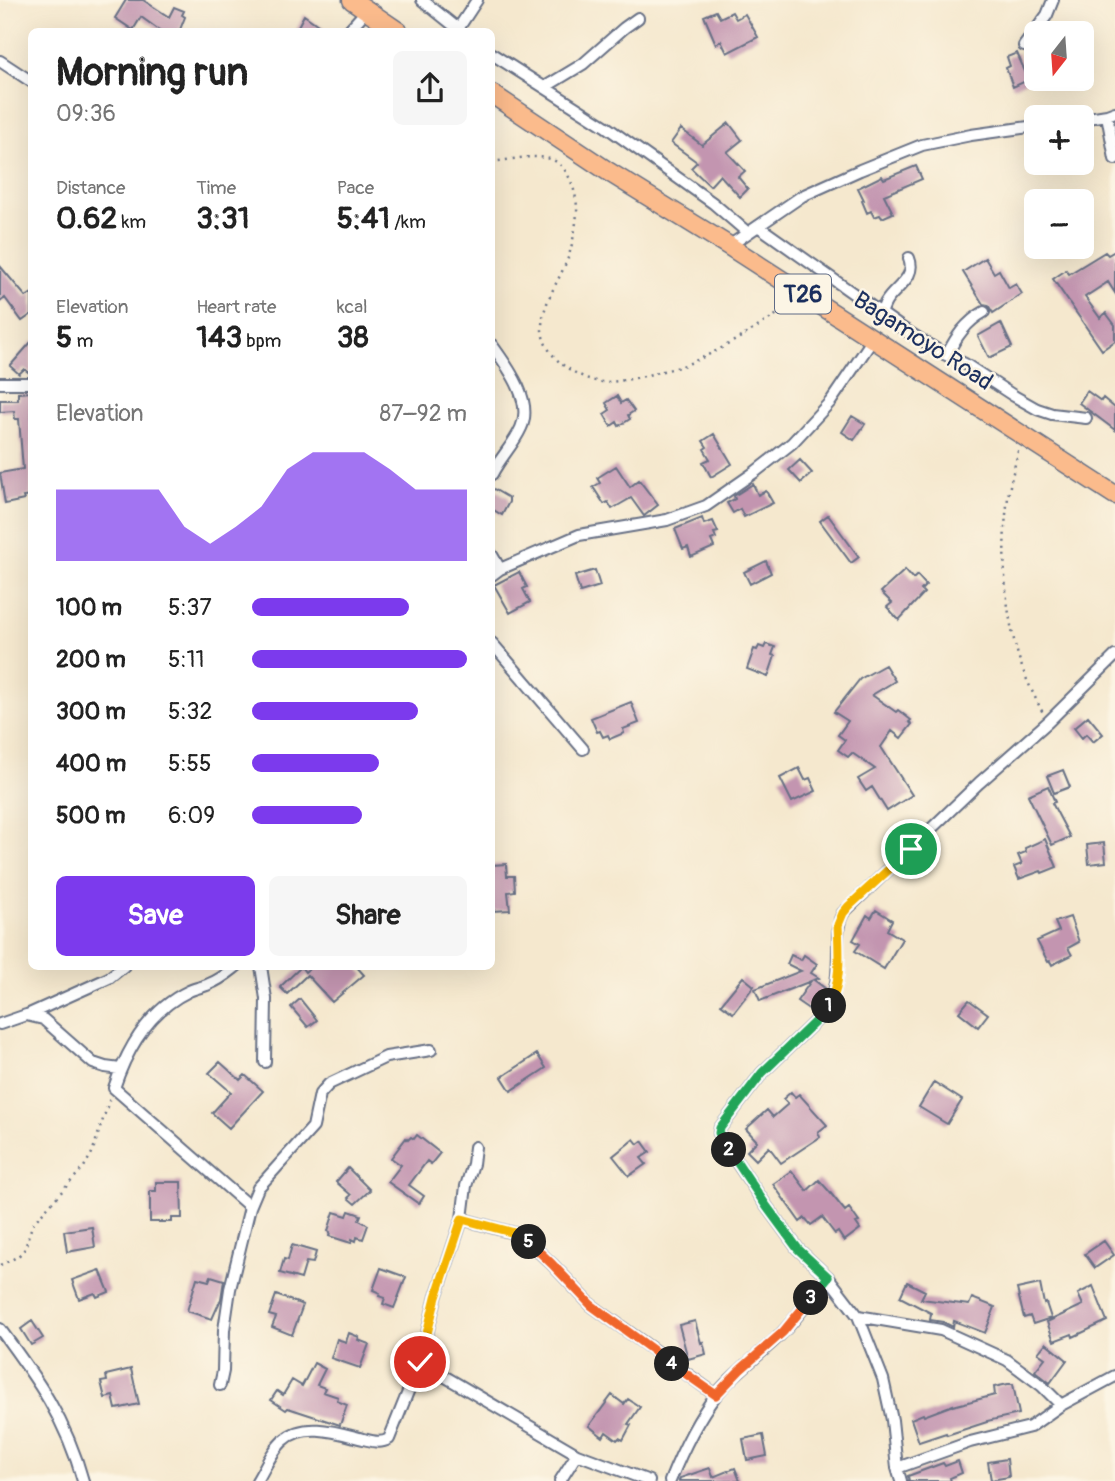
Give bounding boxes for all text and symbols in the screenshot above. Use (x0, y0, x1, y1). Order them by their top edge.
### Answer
north arrow (1024, 21, 1094, 91)
map controls (1024, 21, 1094, 259)
text: Morning run (56, 49, 248, 97)
button: share (393, 51, 467, 125)
text: 09:36 (56, 99, 116, 128)
button: + (1024, 105, 1094, 175)
text: Distance (56, 176, 125, 200)
text: Time (196, 176, 236, 200)
text: Pace (337, 176, 374, 200)
button: − (1024, 189, 1094, 259)
text: 0.62 (56, 200, 117, 237)
text: 3:31 (196, 200, 250, 237)
text: 5:41 (337, 200, 390, 237)
text: km (117, 210, 146, 234)
text: /km (390, 210, 426, 234)
road number: T26 (775, 274, 831, 314)
street label: Bagamoyo Road (848, 285, 998, 397)
text: Elevation (56, 295, 128, 319)
text: Heart rate (196, 295, 276, 319)
text: kcal (337, 295, 368, 319)
text: 5 (56, 319, 72, 356)
text: 143 (196, 319, 242, 356)
text: 38 (337, 319, 369, 356)
text: m (72, 329, 93, 353)
text: bpm (242, 329, 282, 353)
text: Elevation (56, 399, 144, 428)
text: 87–92 m (380, 399, 467, 428)
text: 100 m (56, 593, 122, 622)
text: 5:37 (168, 593, 212, 622)
text: 200 m (56, 645, 126, 674)
text: 5:11 (168, 645, 205, 674)
text: 300 m (56, 697, 126, 726)
text: 5:32 (168, 697, 212, 726)
text: 400 m (56, 749, 126, 778)
text: 5:55 (168, 749, 212, 778)
text: 500 m (56, 801, 125, 830)
text: 6:09 (168, 801, 215, 830)
pin (881, 819, 941, 879)
icon: arrive (892, 830, 930, 868)
button: Save (56, 876, 255, 956)
button: Share (269, 876, 467, 956)
pin: 1 (812, 988, 846, 1024)
text: 1 (825, 993, 832, 1017)
pin: 2 (712, 1132, 746, 1168)
text: 2 (723, 1137, 734, 1161)
pin: 5 (512, 1224, 546, 1260)
text: 5 (523, 1229, 534, 1253)
pin: 3 (794, 1280, 828, 1316)
text: 3 (805, 1285, 816, 1309)
pin (390, 1332, 450, 1392)
icon: check (401, 1343, 439, 1381)
pin: 4 (654, 1346, 690, 1382)
text: 4 (666, 1351, 677, 1375)

